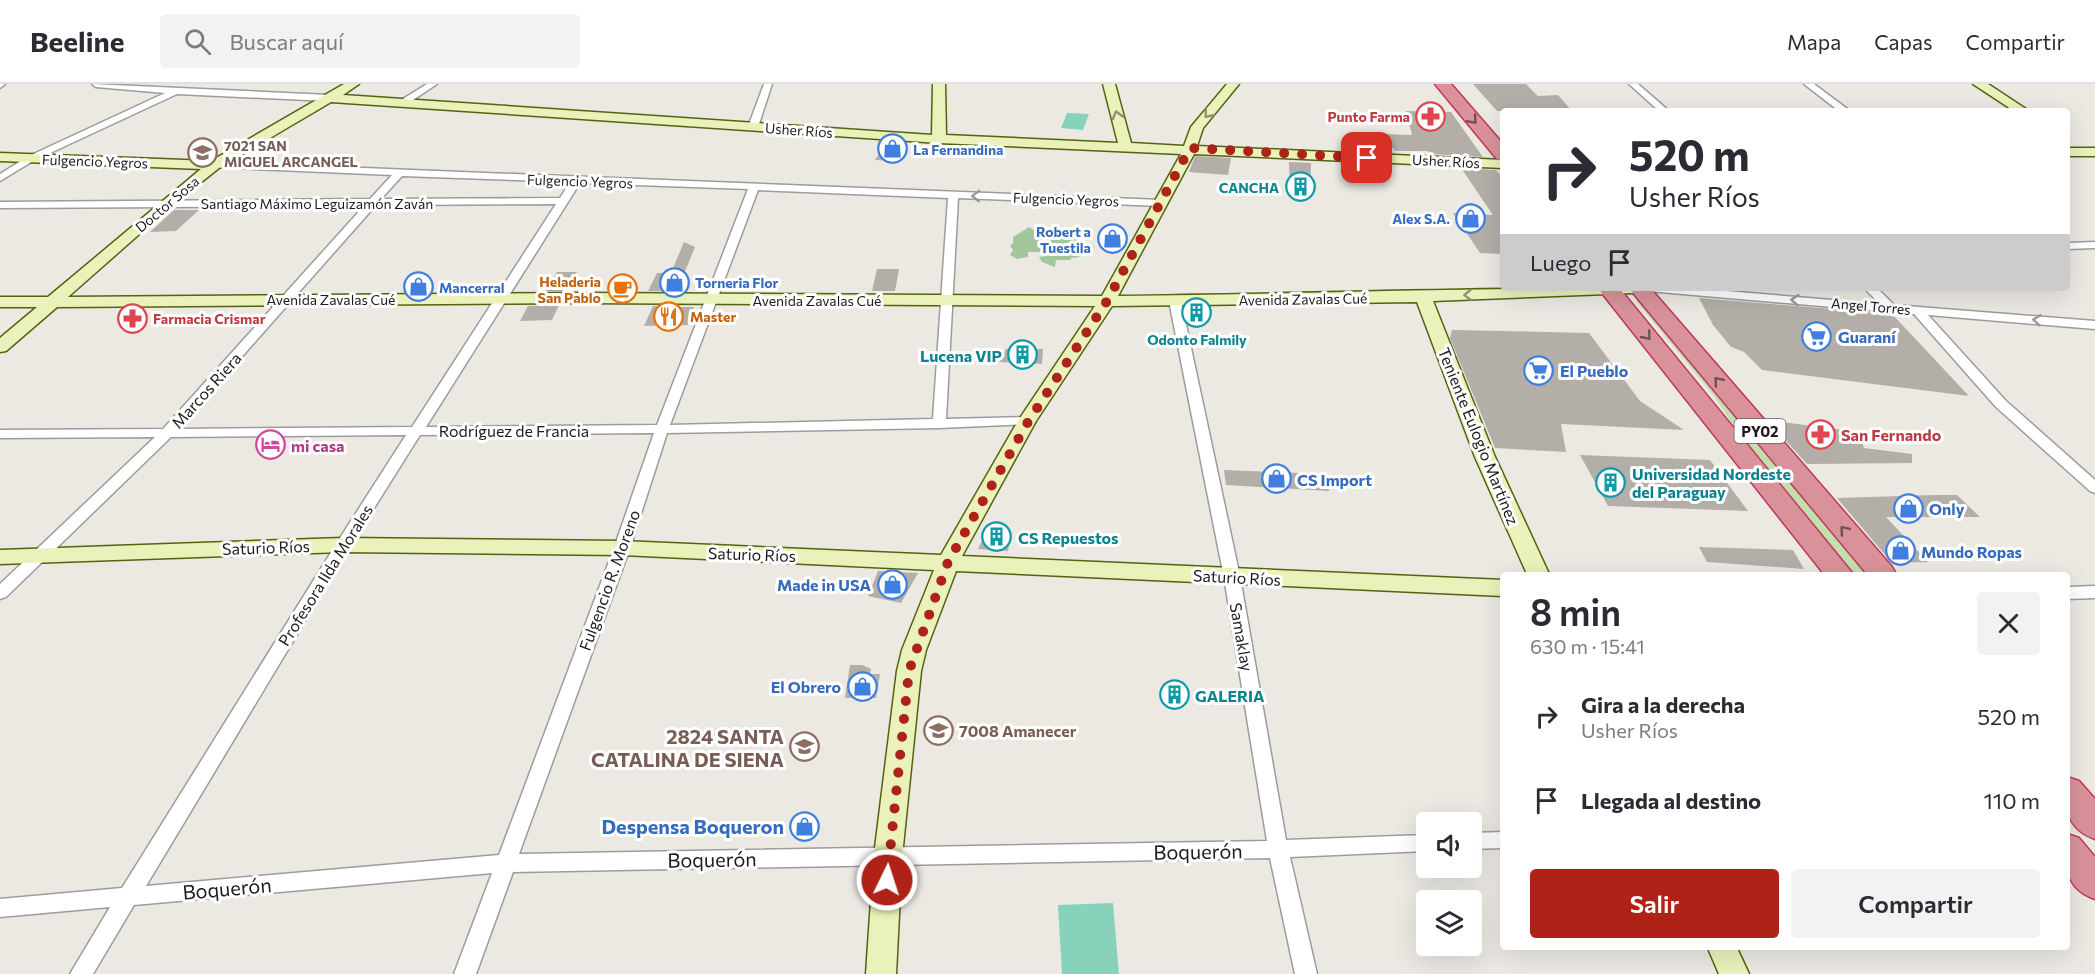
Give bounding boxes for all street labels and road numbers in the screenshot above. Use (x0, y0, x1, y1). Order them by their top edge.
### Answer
street label: Usher Ríos (765, 119, 833, 141)
street label: Fulgencio Yegros (42, 151, 148, 171)
street label: Usher Ríos (1412, 151, 1480, 171)
street label: Fulgencio Yegros (527, 171, 633, 191)
street label: Doctor Sosa (132, 172, 202, 236)
street label: Fulgencio Yegros (1013, 189, 1119, 209)
street label: Santiago Máximo Leguizamón Zaván (201, 195, 433, 212)
street label: Avenida Zavalas Cué (1238, 289, 1368, 309)
street label: Avenida Zavalas Cué (267, 291, 395, 308)
street label: Avenida Zavalas Cué (753, 292, 881, 309)
street label: Angel Torres (1831, 294, 1911, 318)
street label: Teniente Eulogio Martínez (1435, 344, 1523, 528)
street label: Marcos Riera (167, 348, 245, 432)
road number: PY02 (1734, 419, 1786, 443)
street label: Rodríguez de Francia (439, 421, 589, 440)
street label: Profesora Ilda Morales (274, 501, 376, 649)
street label: Fulgencio R. Moreno (575, 507, 643, 653)
street label: Saturio Ríos (222, 536, 310, 558)
street label: Saturio Ríos (708, 543, 796, 565)
street label: Saturio Ríos (1193, 565, 1281, 589)
street label: Samaklay (1227, 601, 1257, 673)
street label: Boquerón (1153, 838, 1243, 864)
street label: Boquerón (667, 846, 757, 872)
street label: Boquerón (181, 872, 273, 904)

